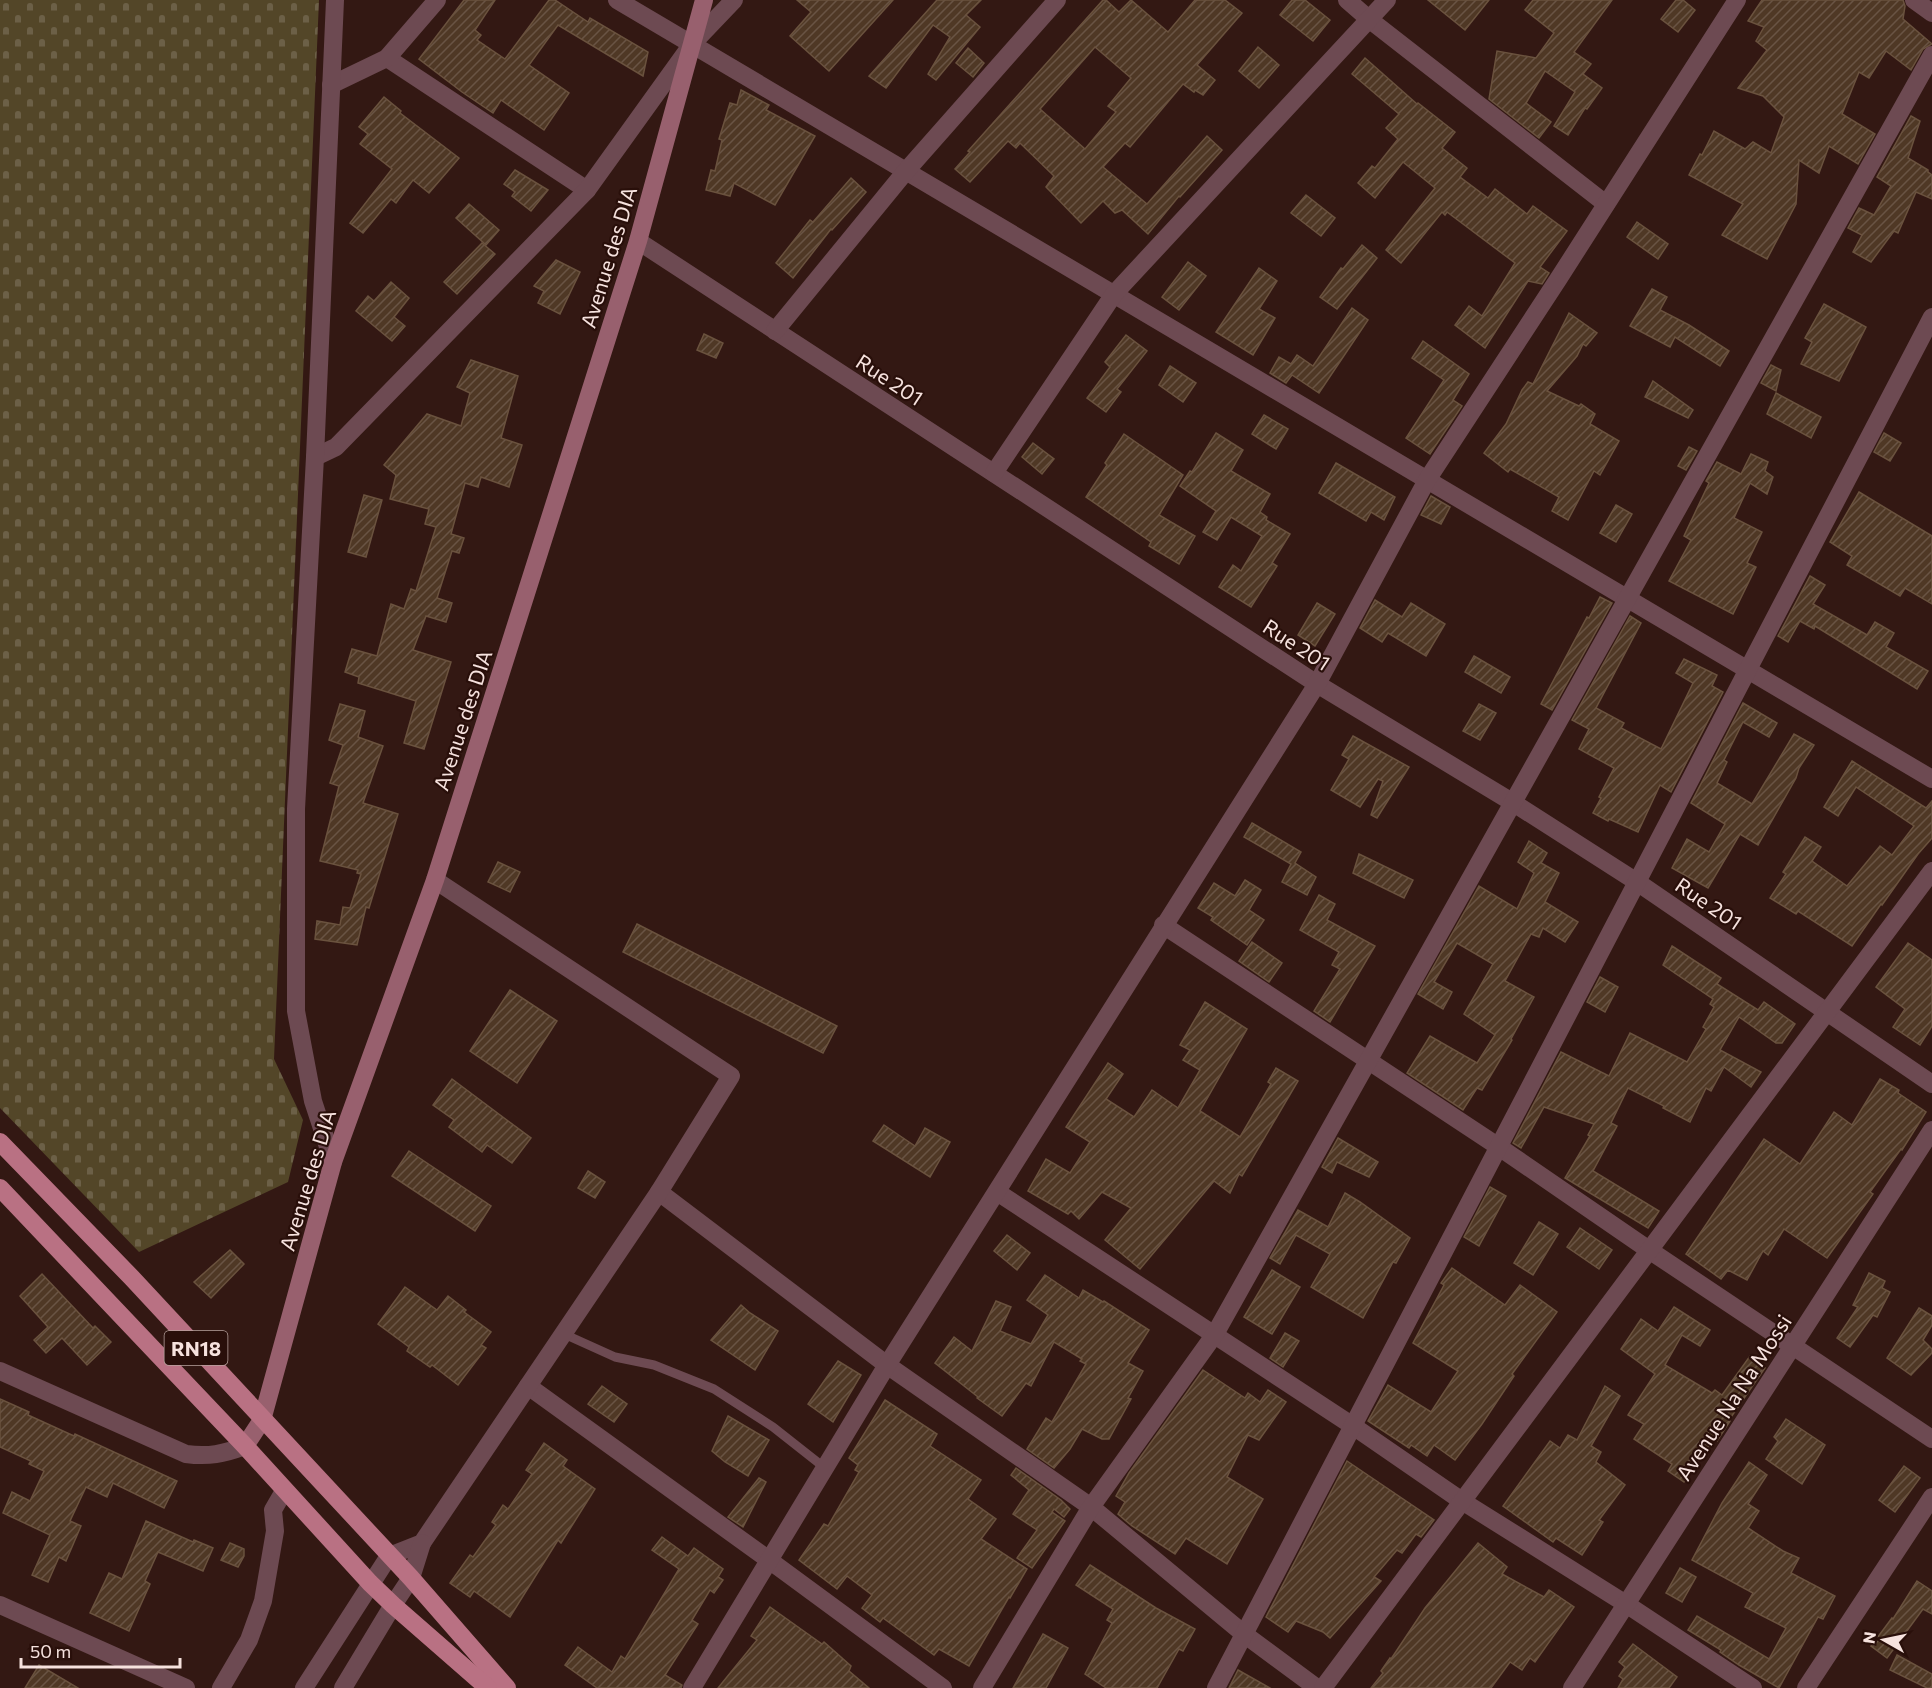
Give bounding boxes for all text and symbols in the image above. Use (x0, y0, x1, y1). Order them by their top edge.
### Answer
street label: Avenue des DIA (575, 183, 641, 331)
street label: Rue 201 (852, 348, 928, 410)
street label: Rue 201 (1259, 613, 1335, 675)
street label: Avenue des DIA (427, 646, 497, 794)
street label: Rue 201 (1671, 872, 1747, 934)
street label: Avenue des DIA (274, 1106, 340, 1254)
street label: Avenue Na Na Mossi (1670, 1309, 1796, 1485)
road number: RN18 (164, 1331, 228, 1365)
north arrow (1854, 1610, 1914, 1670)
text: N (1858, 1630, 1879, 1645)
scale bar (21, 1631, 180, 1669)
text: 50 m (30, 1640, 71, 1662)

